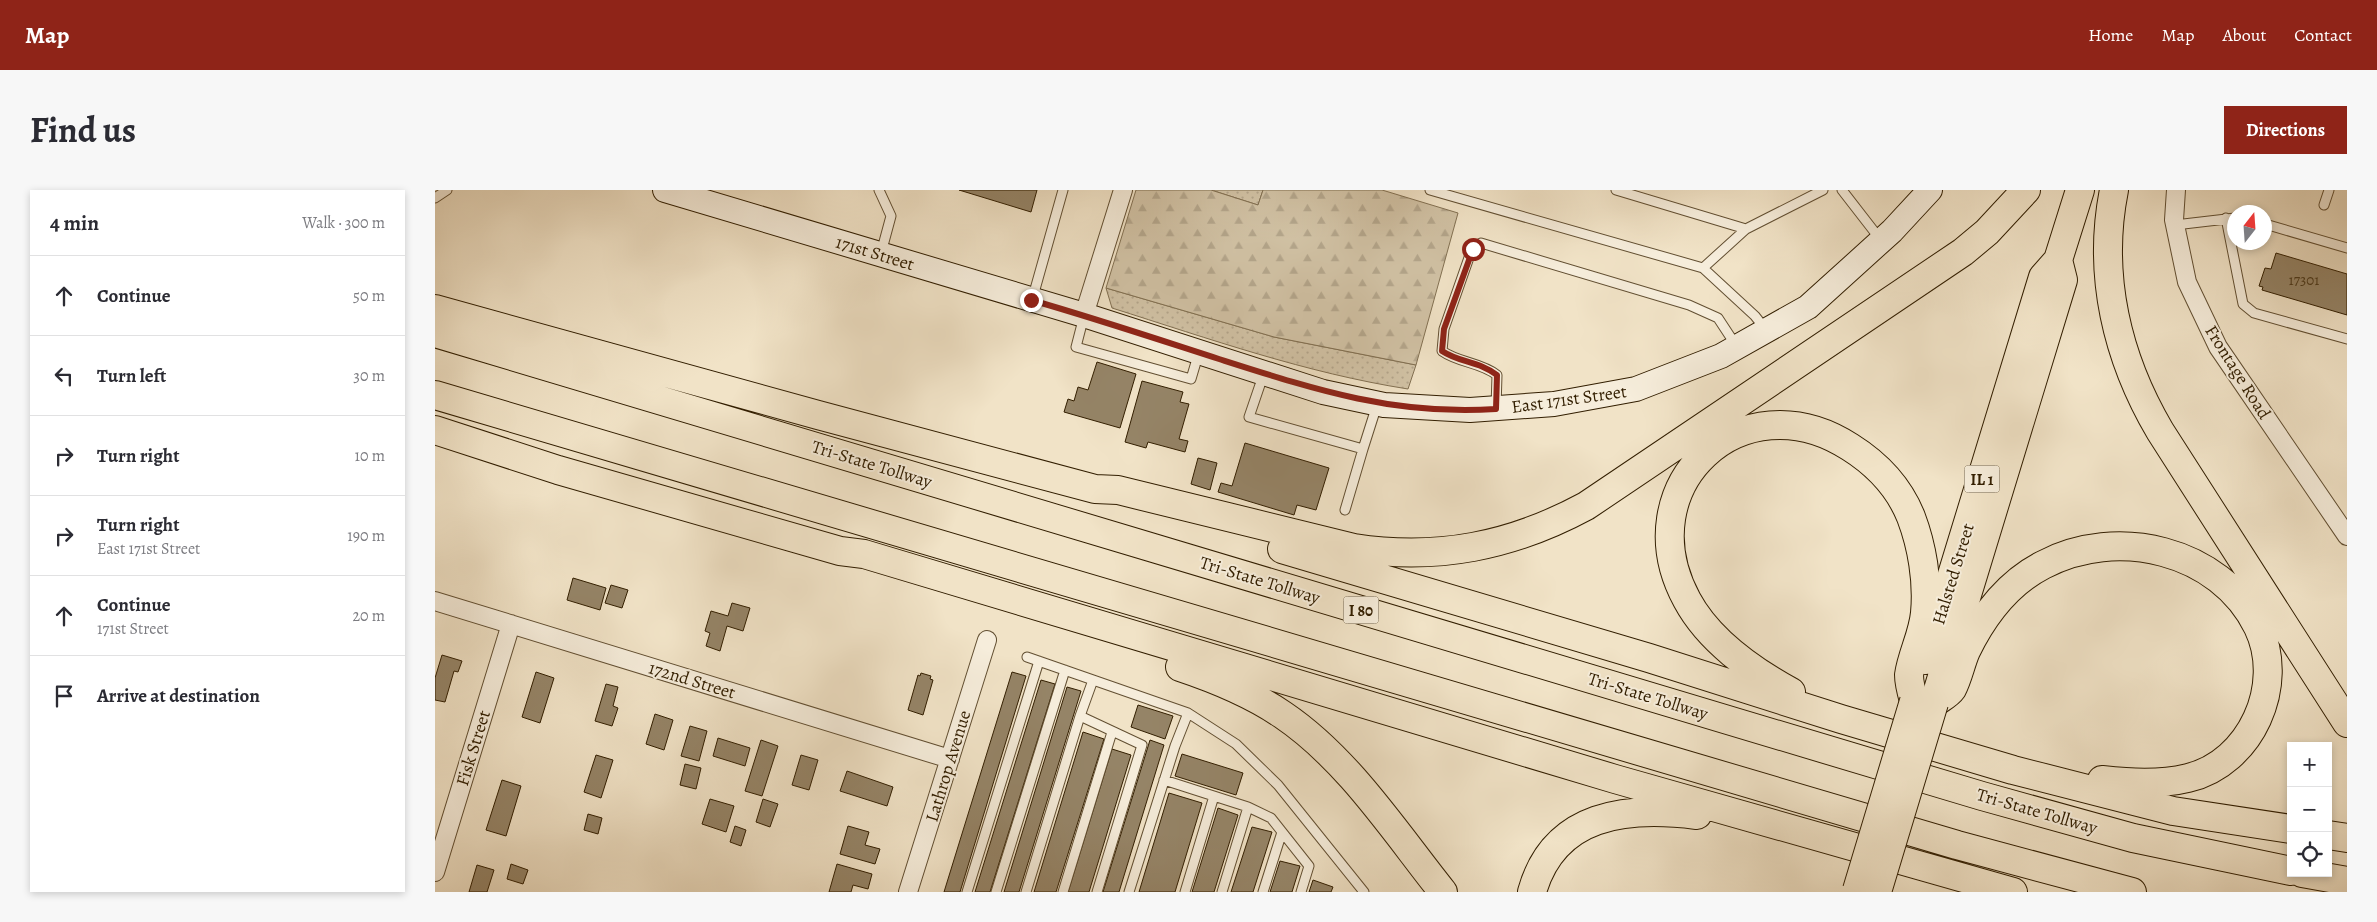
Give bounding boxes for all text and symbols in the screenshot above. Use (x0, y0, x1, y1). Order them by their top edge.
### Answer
text: Map (25, 19, 69, 51)
text: Home (2088, 23, 2133, 47)
text: Map (2161, 23, 2194, 47)
text: About (2222, 23, 2266, 47)
text: Contact (2294, 23, 2352, 47)
text: Find us (30, 106, 136, 154)
button: Directions (2224, 106, 2347, 154)
north arrow (2227, 205, 2272, 250)
text: 4 min (50, 209, 99, 237)
text: Walk · 300 m (302, 212, 385, 234)
street label: 171st Street (833, 230, 917, 276)
route start (1462, 238, 1485, 261)
house number: 17301 (2289, 270, 2319, 290)
icon: ahead (50, 282, 78, 310)
text: Continue (97, 283, 171, 309)
text: 50 m (353, 285, 385, 307)
route end (1020, 289, 1043, 312)
street label: Frontage Road (2200, 320, 2277, 424)
icon: left (50, 362, 78, 390)
text: Turn left (97, 363, 166, 389)
text: 30 m (353, 365, 385, 387)
street label: East 171st Street (1510, 379, 1628, 419)
street label: Tri-State Tollway (809, 434, 936, 494)
icon: right (50, 442, 78, 470)
text: Turn right (97, 443, 179, 469)
text: 10 m (355, 445, 385, 467)
road number: IL 1 (1965, 466, 1999, 492)
text: Turn right (97, 512, 179, 538)
street label: Halsted Street (1926, 520, 1980, 628)
icon: right (50, 522, 78, 550)
text: 190 m (347, 525, 385, 547)
text: East 171st Street (97, 538, 200, 560)
street label: Tri-State Tollway (1197, 550, 1324, 610)
text: Continue (97, 592, 171, 618)
road number: I 80 (1343, 596, 1379, 624)
icon: ahead (50, 602, 78, 630)
text: 20 m (352, 605, 385, 627)
text: 171st Street (97, 618, 169, 640)
street label: 172nd Street (646, 655, 738, 705)
street label: Tri-State Tollway (1585, 666, 1712, 726)
icon: arrive (50, 682, 78, 710)
text: Arrive at destination (97, 683, 260, 709)
street label: Fisk Street (450, 707, 496, 789)
street label: Lathrop Avenue (920, 707, 976, 825)
map controls (2287, 742, 2332, 877)
button: + (2287, 742, 2332, 787)
street label: Tri-State Tollway (1974, 782, 2101, 840)
button: − (2287, 787, 2332, 832)
button: locate (2287, 832, 2332, 877)

